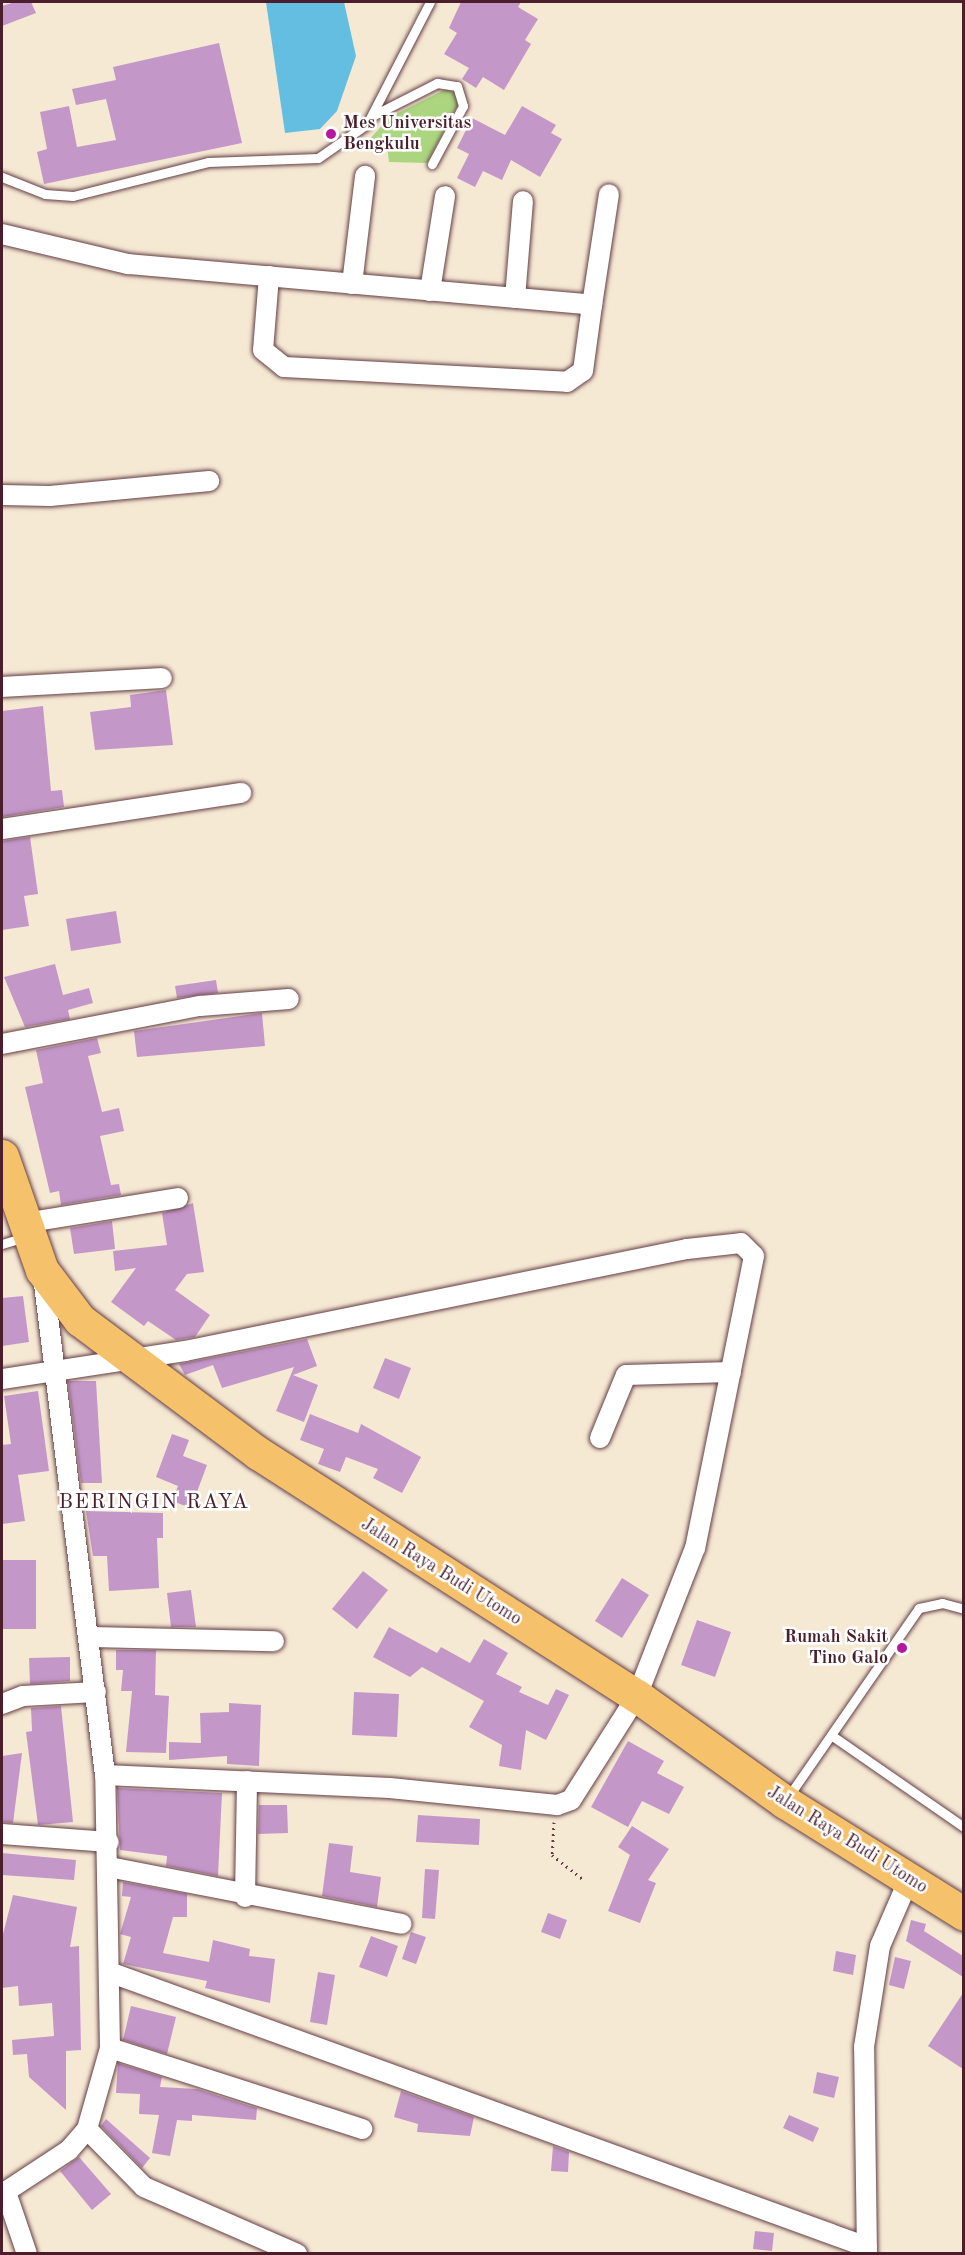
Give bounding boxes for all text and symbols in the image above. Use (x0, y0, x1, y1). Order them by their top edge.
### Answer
place label: Mes Universitas Bengkulu (343, 113, 471, 156)
marker: Mes Universitas Bengkulu (324, 127, 338, 141)
district label: BERINGIN RAYA (59, 1490, 249, 1516)
street label: Jalan Raya Budi Utomo (357, 1514, 525, 1630)
place label: Rumah Sakit Tino Galo (784, 1627, 888, 1670)
marker: Rumah Sakit Tino Galo (893, 1639, 911, 1657)
street label: Jalan Raya Budi Utomo (763, 1782, 931, 1898)

